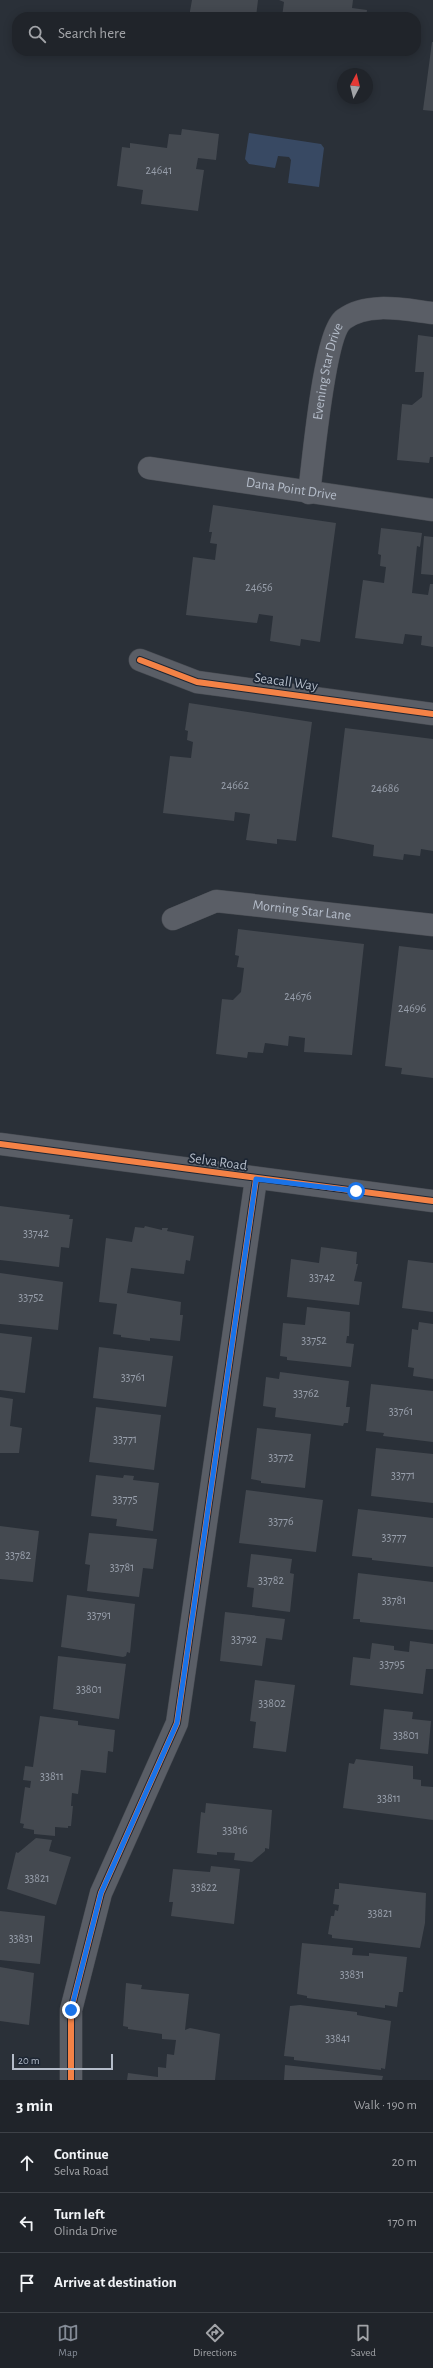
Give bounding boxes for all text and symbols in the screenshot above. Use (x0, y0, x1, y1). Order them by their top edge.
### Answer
search box (12, 12, 421, 56)
icon: search (26, 23, 48, 45)
text: Search here (58, 26, 126, 41)
north arrow (337, 68, 373, 104)
house number: 24641 (146, 164, 172, 176)
street label: Evening Star Drive (311, 321, 346, 421)
street label: Dana Point Drive (245, 475, 338, 503)
house number: 24656 (245, 581, 273, 593)
street label: Seacall Way (253, 671, 319, 693)
house number: 24662 (221, 779, 250, 791)
house number: 24686 (371, 782, 399, 794)
street label: Morning Star Lane (252, 898, 352, 923)
house number: 24676 (284, 990, 312, 1002)
house number: 24696 (398, 1002, 426, 1014)
street label: Selva Road (188, 1151, 248, 1173)
route start (347, 1182, 365, 1200)
house number: 33742 (23, 1227, 50, 1239)
house number: 33742 (309, 1271, 336, 1283)
house number: 33752 (18, 1291, 44, 1303)
house number: 33752 (301, 1334, 327, 1346)
house number: 33761 (121, 1371, 145, 1383)
house number: 33762 (293, 1387, 320, 1399)
house number: 33761 (389, 1405, 413, 1417)
house number: 33771 (113, 1433, 137, 1445)
house number: 33772 (268, 1451, 294, 1463)
house number: 33771 (391, 1469, 415, 1481)
house number: 33775 (113, 1493, 137, 1505)
house number: 33776 (268, 1515, 294, 1527)
house number: 33777 (382, 1531, 406, 1543)
house number: 33782 (5, 1549, 32, 1561)
house number: 33781 (110, 1561, 134, 1573)
house number: 33782 (258, 1574, 285, 1586)
house number: 33781 (382, 1594, 406, 1606)
house number: 33791 (87, 1609, 111, 1621)
house number: 33792 (231, 1633, 258, 1645)
house number: 33795 (379, 1658, 405, 1670)
house number: 33801 (76, 1683, 102, 1695)
house number: 33802 (258, 1697, 286, 1709)
house number: 33801 (393, 1729, 419, 1741)
house number: 33811 (40, 1770, 64, 1782)
house number: 33811 (377, 1792, 401, 1804)
house number: 33816 (222, 1824, 248, 1836)
house number: 33821 (24, 1872, 50, 1884)
house number: 33822 (191, 1881, 218, 1893)
house number: 33821 (367, 1907, 393, 1919)
house number: 33831 (9, 1932, 33, 1944)
house number: 33831 (340, 1968, 364, 1980)
route end (62, 2001, 80, 2019)
house number: 33841 (325, 2032, 351, 2044)
scale bar (12, 2052, 113, 2071)
text: 20 m (18, 2055, 39, 2066)
text: 3 min (16, 2097, 53, 2114)
text: Walk · 190 m (354, 2099, 417, 2112)
text: Continue (54, 2147, 109, 2162)
icon: ahead (16, 2152, 38, 2174)
text: 20 m (392, 2156, 417, 2169)
text: Selva Road (54, 2165, 108, 2178)
text: Turn left (54, 2207, 105, 2222)
icon: left (16, 2212, 38, 2234)
text: 170 m (388, 2216, 417, 2229)
text: Olinda Drive (54, 2225, 117, 2238)
icon: arrive (16, 2272, 38, 2294)
text: Arrive at destination (54, 2275, 177, 2290)
tab: Map (57, 2322, 79, 2359)
tab: Directions (193, 2322, 237, 2359)
tab: Saved (351, 2322, 376, 2359)

